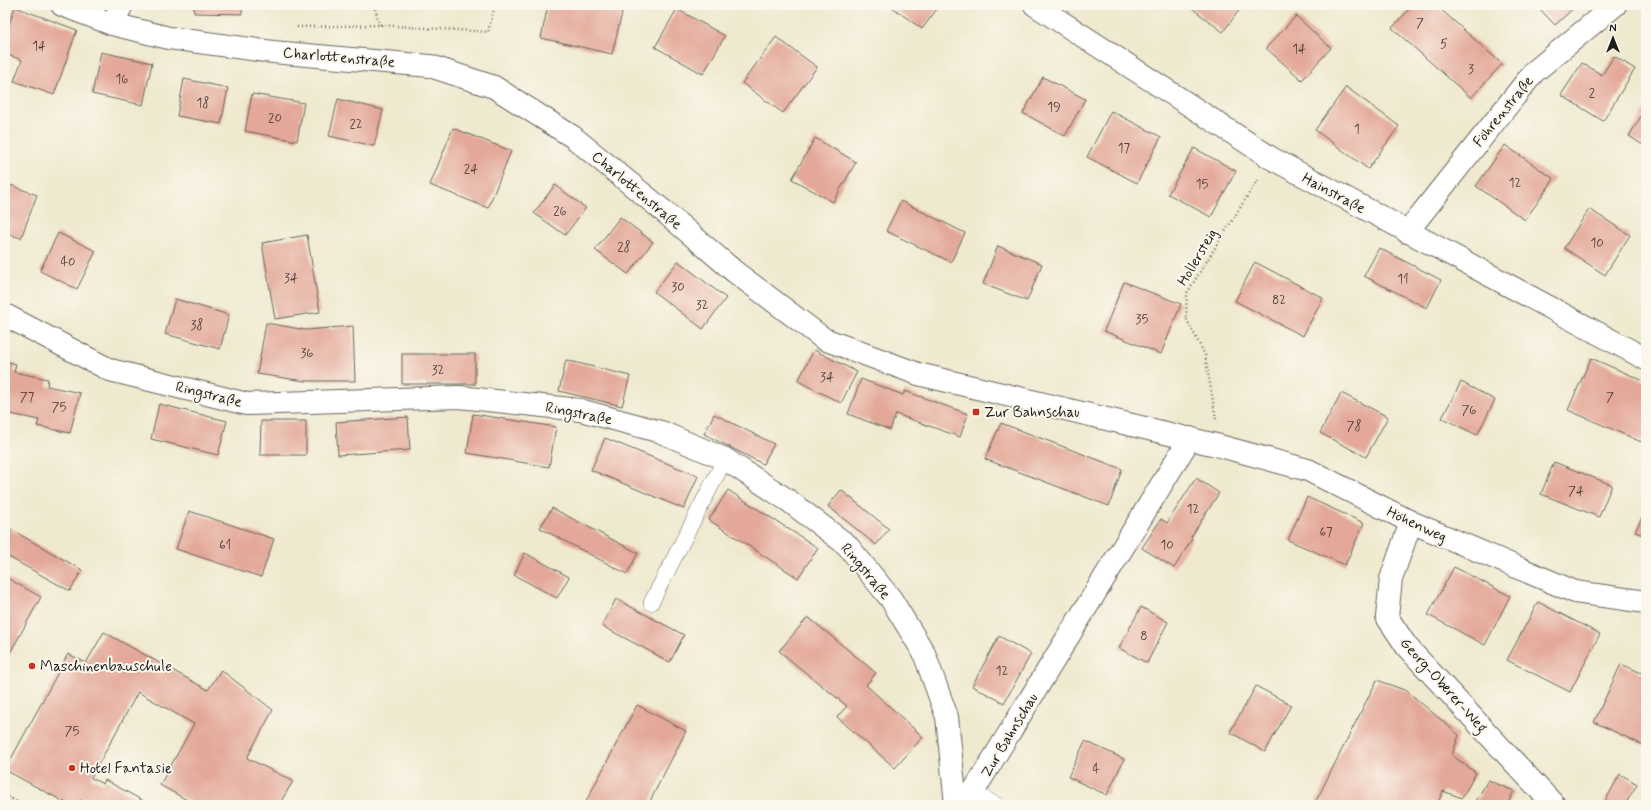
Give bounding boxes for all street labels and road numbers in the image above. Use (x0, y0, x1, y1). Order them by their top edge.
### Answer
street label: Charlottenstraße (282, 43, 396, 73)
street label: Föhrenstraße (1469, 72, 1539, 151)
street label: Charlottenstraße (587, 147, 686, 235)
street label: Hainstraße (1298, 169, 1369, 219)
street label: Hollersteig (1173, 225, 1223, 290)
street label: Ringstraße (173, 377, 244, 414)
street label: Ringstraße (543, 398, 614, 431)
street label: Höhenweg (1383, 502, 1450, 548)
street label: Ringstraße (835, 539, 895, 605)
street label: Georg-Oberer-Weg (1394, 634, 1491, 738)
street label: Zur Bahnschau (977, 689, 1043, 782)

